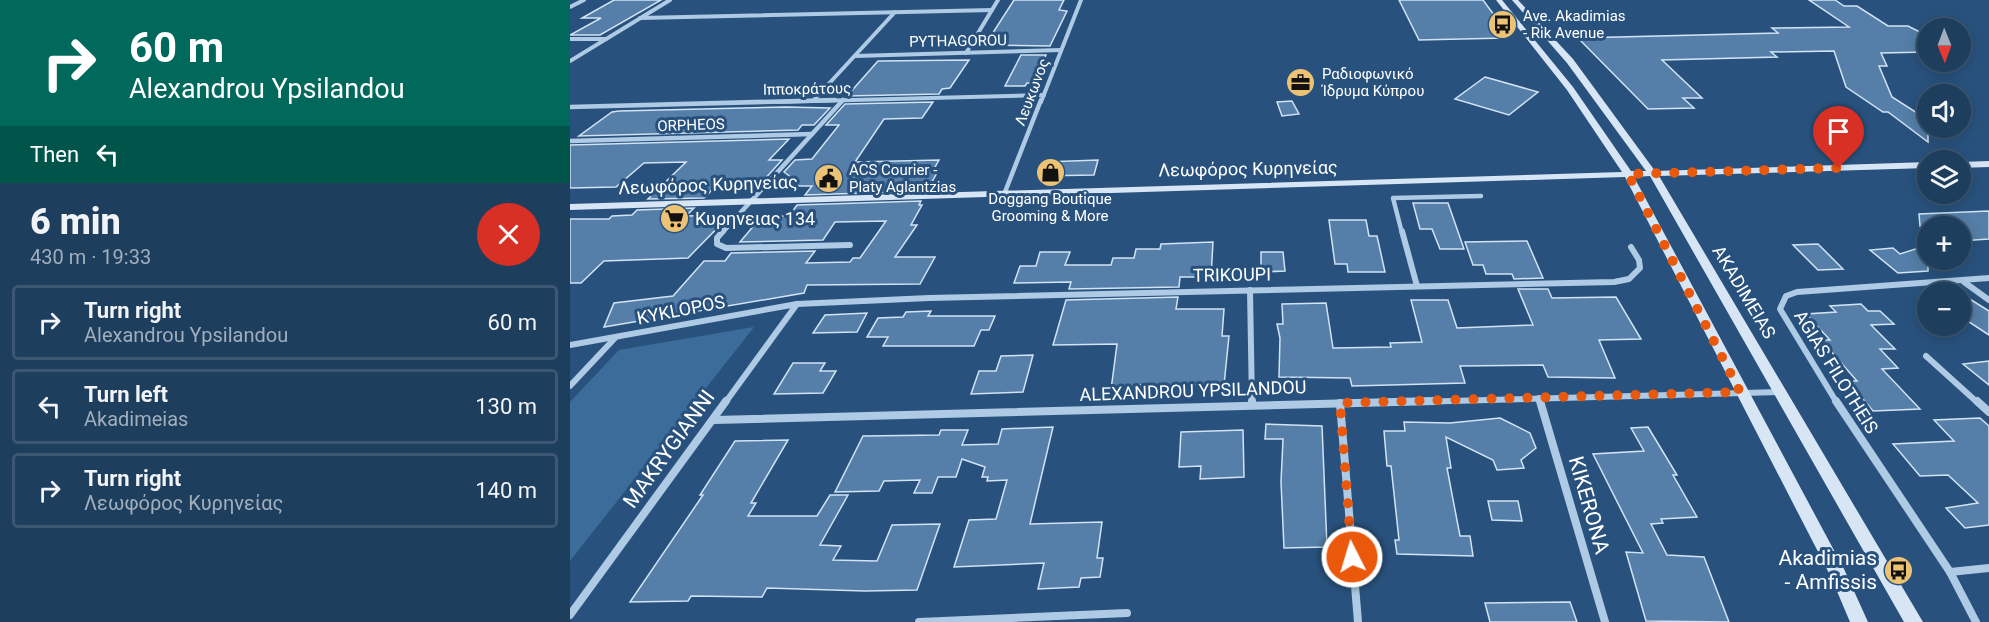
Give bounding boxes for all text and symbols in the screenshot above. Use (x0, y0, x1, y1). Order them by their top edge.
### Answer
place label: Ave. Akadimias - Rik Avenue (1523, 7, 1626, 42)
bus stop icon: Ave. Akadimias - Rik Avenue (1486, 9, 1518, 41)
north arrow (1917, 18, 1971, 72)
map controls (1917, 18, 1971, 336)
text: 60 m (129, 23, 224, 72)
icon: right (30, 24, 108, 102)
street label: PYTHAGOROU (909, 31, 1007, 51)
street label: Λευκωνος (1011, 56, 1053, 128)
place label: Ραδιοφωνικό Ίδρυμα Κύπρου (1321, 65, 1424, 100)
office icon: Ραδιοφωνικό Ίδρυμα Κύπρου (1285, 67, 1317, 99)
text: Alexandrou Ypsilandou (129, 73, 405, 105)
street label: Ιπποκράτους (763, 79, 851, 99)
button: sound (1917, 84, 1971, 138)
pin (1813, 106, 1864, 168)
street label: ORPHEOS (657, 115, 725, 135)
icon: arrive (1822, 115, 1855, 148)
icon: left (91, 138, 124, 171)
text: Then (30, 142, 79, 167)
button: layers (1917, 150, 1971, 204)
shop icon: Doggang Boutique Grooming & More (1034, 156, 1066, 188)
street label: Λεωφόρος Κυρηνείας (1158, 156, 1338, 181)
place label: ACS Courier - Platy Aglantzias (849, 161, 956, 196)
public building icon: ACS Courier - Platy Aglantzias (812, 163, 844, 195)
street label: Λεωφόρος Κυρηνείας (618, 171, 798, 198)
place label: Doggang Boutique Grooming & More (988, 190, 1112, 225)
text: 6 min (30, 201, 121, 243)
button: close (477, 203, 540, 266)
supermarket icon: Κυρηνειας 134 (658, 203, 690, 235)
place label: Κυρηνειας 134 (695, 208, 815, 229)
button: + (1917, 216, 1971, 270)
street label: AKADIMEIAS (1708, 241, 1781, 342)
text: 430 m · 19:33 (30, 245, 151, 269)
street label: TRIKOUPI (1193, 263, 1271, 286)
button: − (1917, 282, 1971, 336)
street label: KYKLOPOS (635, 291, 727, 328)
text: Turn right (84, 298, 181, 323)
icon: right (33, 306, 66, 339)
street label: AGIAS FILOTHEIS (1790, 306, 1883, 438)
text: 60 m (488, 310, 537, 335)
text: Alexandrou Ypsilandou (84, 323, 288, 347)
street label: ALEXANDROU YPSILANDOU (1079, 376, 1307, 405)
text: Turn left (84, 382, 168, 407)
street label: MAKRYGIANNI (618, 385, 720, 513)
icon: left (33, 390, 66, 423)
text: 130 m (475, 394, 537, 419)
text: Akadimeias (84, 407, 188, 431)
street label: KIKERONA (1564, 454, 1614, 557)
text: Turn right (84, 466, 181, 491)
icon: right (33, 474, 66, 507)
text: 140 m (475, 478, 537, 503)
text: Λεωφόρος Κυρηνείας (84, 491, 283, 515)
position arrow (1320, 525, 1384, 589)
place label: Akadimias - Amfissis (1779, 546, 1877, 594)
bus stop icon: Akadimias - Amfissis (1882, 554, 1914, 586)

